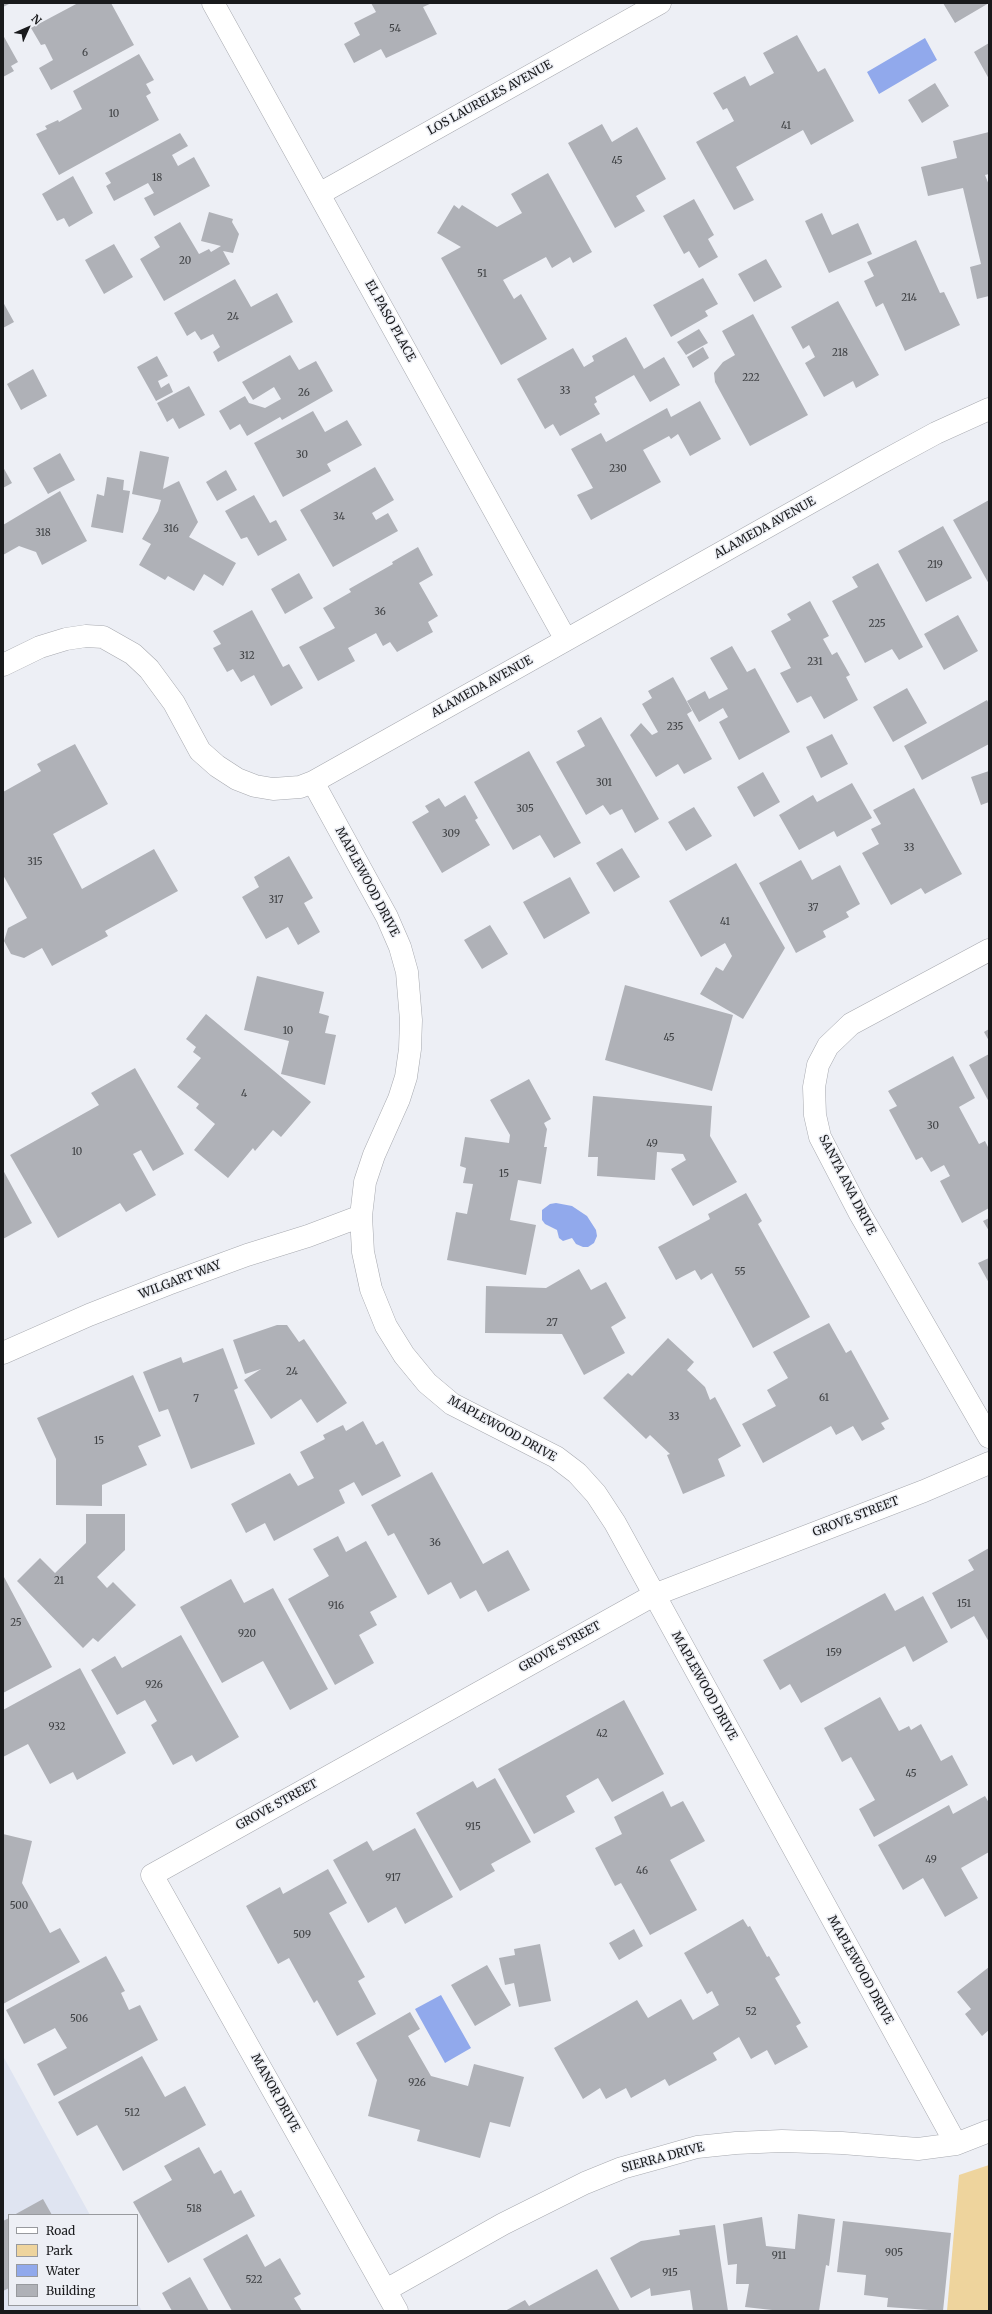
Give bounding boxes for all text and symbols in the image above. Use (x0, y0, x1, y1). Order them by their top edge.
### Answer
north arrow (8, 8, 48, 48)
text: N (28, 11, 45, 28)
house number: 54 (389, 23, 401, 35)
house number: 6 (82, 47, 88, 59)
street label: LOS LAURELES AVENUE (425, 58, 555, 138)
house number: 10 (109, 108, 119, 120)
house number: 41 (781, 120, 791, 132)
house number: 45 (611, 155, 623, 167)
house number: 18 (152, 172, 162, 184)
house number: 20 (179, 255, 191, 267)
house number: 51 (477, 268, 487, 280)
street label: EL PASO PLACE (362, 278, 418, 364)
house number: 214 (901, 292, 917, 304)
house number: 24 (227, 311, 239, 323)
house number: 218 (832, 347, 848, 359)
house number: 222 (742, 372, 760, 384)
house number: 33 (560, 385, 570, 397)
house number: 26 (298, 387, 310, 399)
house number: 30 (296, 449, 308, 461)
house number: 230 (609, 463, 627, 475)
street label: ALAMEDA AVENUE (712, 494, 818, 562)
house number: 34 (333, 511, 345, 523)
house number: 316 (163, 523, 179, 535)
house number: 318 (35, 527, 51, 539)
house number: 219 (927, 559, 943, 571)
house number: 36 (374, 606, 386, 618)
house number: 225 (868, 618, 886, 630)
house number: 312 (239, 650, 255, 662)
street label: ALAMEDA AVENUE (429, 653, 535, 721)
house number: 231 (807, 656, 823, 668)
house number: 235 (667, 721, 683, 733)
house number: 301 (596, 777, 612, 789)
house number: 305 (516, 803, 534, 815)
street label: MAPLEWOOD DRIVE (332, 825, 402, 939)
house number: 309 (442, 828, 460, 840)
house number: 33 (904, 842, 914, 854)
house number: 315 (27, 856, 43, 868)
house number: 317 (269, 894, 283, 906)
house number: 37 (807, 902, 819, 914)
house number: 41 (720, 916, 730, 928)
house number: 10 (283, 1025, 293, 1037)
house number: 45 (663, 1032, 675, 1044)
house number: 4 (241, 1088, 247, 1100)
house number: 30 (927, 1120, 939, 1132)
street label: SANTA ANA DRIVE (815, 1132, 879, 1238)
house number: 49 (646, 1138, 658, 1150)
house number: 10 (72, 1146, 82, 1158)
house number: 15 (499, 1168, 509, 1180)
street label: WILGART WAY (137, 1258, 223, 1302)
house number: 55 (734, 1266, 746, 1278)
house number: 27 (546, 1317, 558, 1329)
house number: 24 (286, 1366, 298, 1378)
house number: 61 (819, 1392, 829, 1404)
house number: 7 (193, 1393, 199, 1405)
street label: MAPLEWOOD DRIVE (445, 1393, 559, 1465)
house number: 33 (669, 1411, 679, 1423)
house number: 15 (94, 1435, 104, 1447)
street label: GROVE STREET (811, 1494, 901, 1540)
house number: 36 (429, 1537, 441, 1549)
house number: 21 (54, 1575, 64, 1587)
house number: 151 (957, 1598, 971, 1610)
house number: 916 (328, 1600, 344, 1612)
house number: 25 (10, 1617, 22, 1629)
street label: GROVE STREET (517, 1619, 603, 1675)
house number: 920 (238, 1628, 256, 1640)
street label: MAPLEWOOD DRIVE (668, 1629, 740, 1743)
house number: 159 (826, 1647, 842, 1659)
house number: 926 (145, 1679, 163, 1691)
house number: 932 (49, 1721, 65, 1733)
house number: 42 (596, 1728, 608, 1740)
house number: 45 (905, 1768, 917, 1780)
street label: GROVE STREET (234, 1777, 320, 1833)
house number: 915 (465, 1821, 481, 1833)
house number: 49 (925, 1854, 937, 1866)
house number: 46 (636, 1865, 648, 1877)
house number: 917 (385, 1872, 401, 1884)
house number: 500 (10, 1900, 28, 1912)
street label: MAPLEWOOD DRIVE (824, 1913, 896, 2027)
house number: 509 (293, 1929, 311, 1941)
house number: 52 (745, 2006, 757, 2018)
house number: 506 (70, 2013, 88, 2025)
street label: MANOR DRIVE (248, 2051, 302, 2135)
house number: 926 (408, 2077, 426, 2089)
house number: 512 (124, 2107, 140, 2119)
street label: SIERRA DRIVE (620, 2140, 706, 2176)
house number: 518 (186, 2203, 202, 2215)
legend (8, 2214, 138, 2306)
text: Road (46, 2223, 75, 2238)
text: Park (46, 2243, 73, 2258)
house number: 905 (885, 2247, 903, 2259)
house number: 911 (772, 2250, 786, 2262)
text: Water (46, 2263, 80, 2278)
house number: 915 (662, 2267, 678, 2279)
house number: 522 (245, 2274, 263, 2286)
text: Building (46, 2283, 95, 2298)

